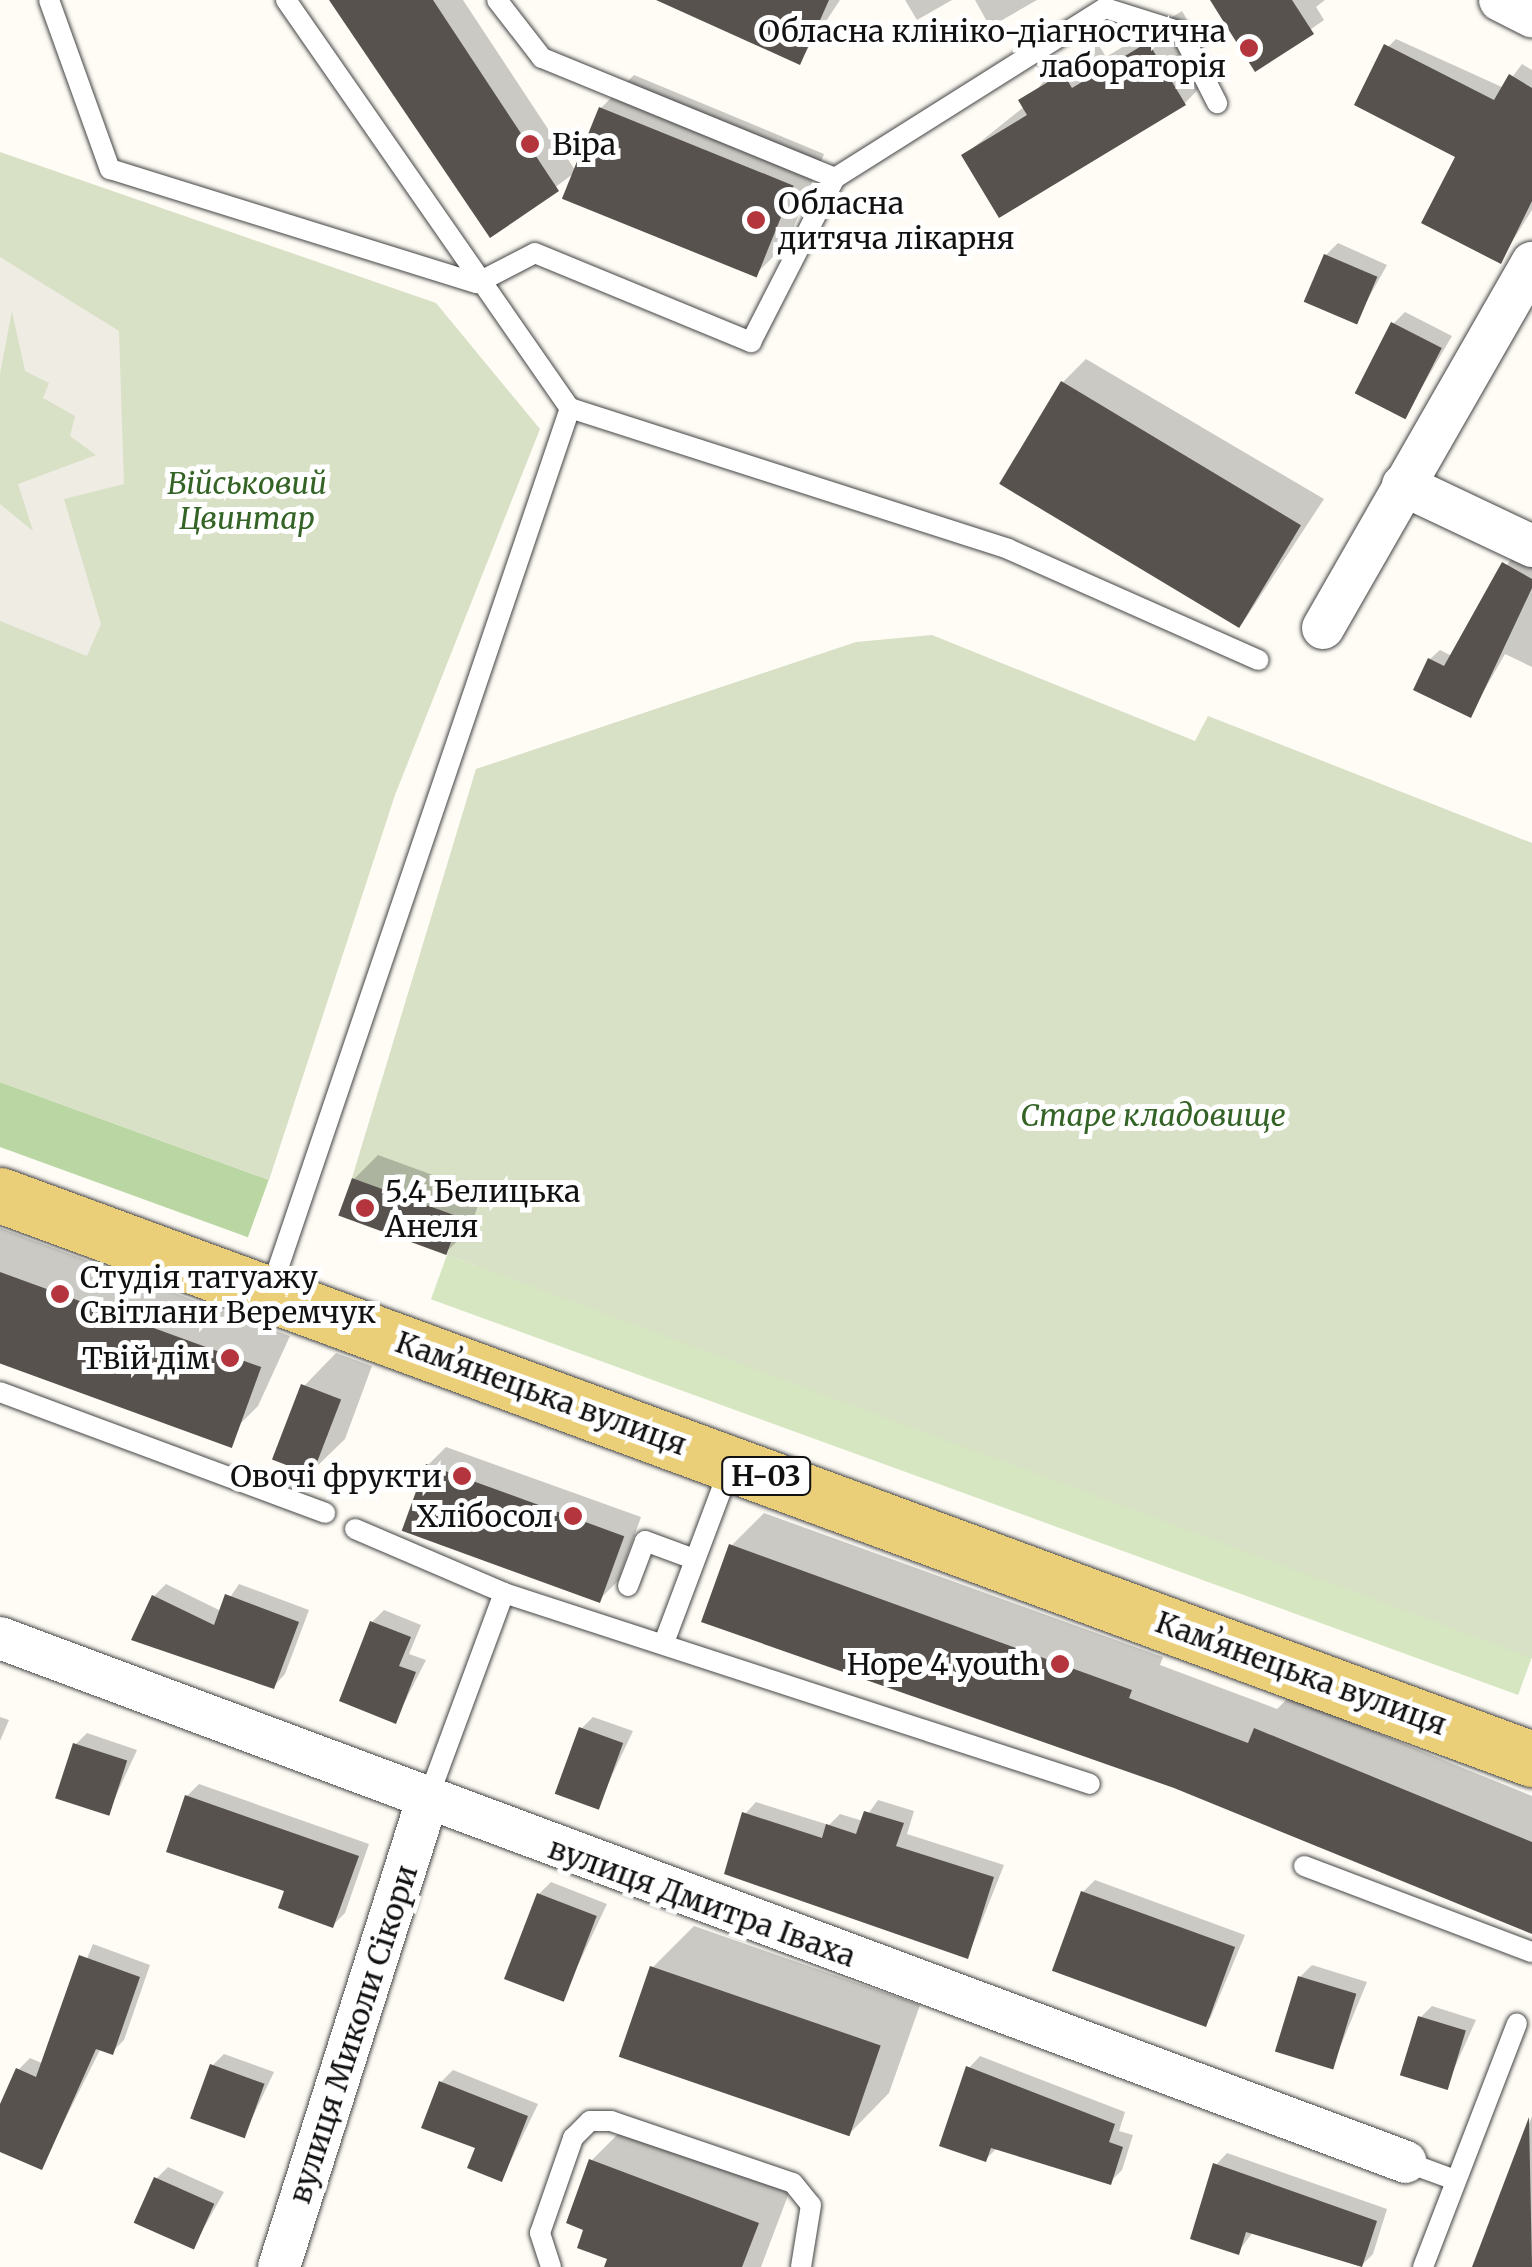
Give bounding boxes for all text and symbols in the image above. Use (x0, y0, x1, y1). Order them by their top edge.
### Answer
place label: Обласна клініко-діагностична лабораторія (758, 13, 1226, 84)
marker: Обласна клініко-діагностична лабораторія (1236, 35, 1262, 61)
place label: Віра (552, 126, 616, 162)
marker: Віра (517, 131, 543, 157)
place label: Обласна дитяча лікарня (778, 185, 1015, 256)
marker: Обласна дитяча лікарня (743, 207, 769, 233)
park label: Військовий Цвинтар (167, 465, 327, 536)
park label: Старе кладовище (1020, 1097, 1286, 1133)
place label: 5.4 Белицька Анеля (385, 1173, 580, 1244)
marker: 5.4 Белицька Анеля (354, 1197, 376, 1219)
place label: Студія татуажу Світлани Веремчук (80, 1259, 376, 1330)
marker: Студія татуажу Світлани Веремчук (49, 1283, 71, 1305)
street label: Камʼянецька вулиця (391, 1324, 691, 1462)
place label: Твій дім (82, 1340, 210, 1376)
marker: Твій дім (219, 1347, 241, 1369)
road number: Н-03 (721, 1453, 811, 1499)
place label: Овочі фрукти (230, 1458, 442, 1494)
marker: Овочі фрукти (451, 1465, 473, 1487)
place label: Хлібосол (417, 1498, 553, 1534)
marker: Хлібосол (562, 1505, 584, 1527)
street label: Камʼянецька вулиця (1151, 1604, 1451, 1742)
place label: Hope 4 youth (847, 1646, 1040, 1682)
marker: Hope 4 youth (1049, 1653, 1071, 1675)
street label: вулиця Дмитра Іваха (544, 1830, 860, 1974)
street label: вулиця Миколи Сікори (281, 1860, 425, 2208)

